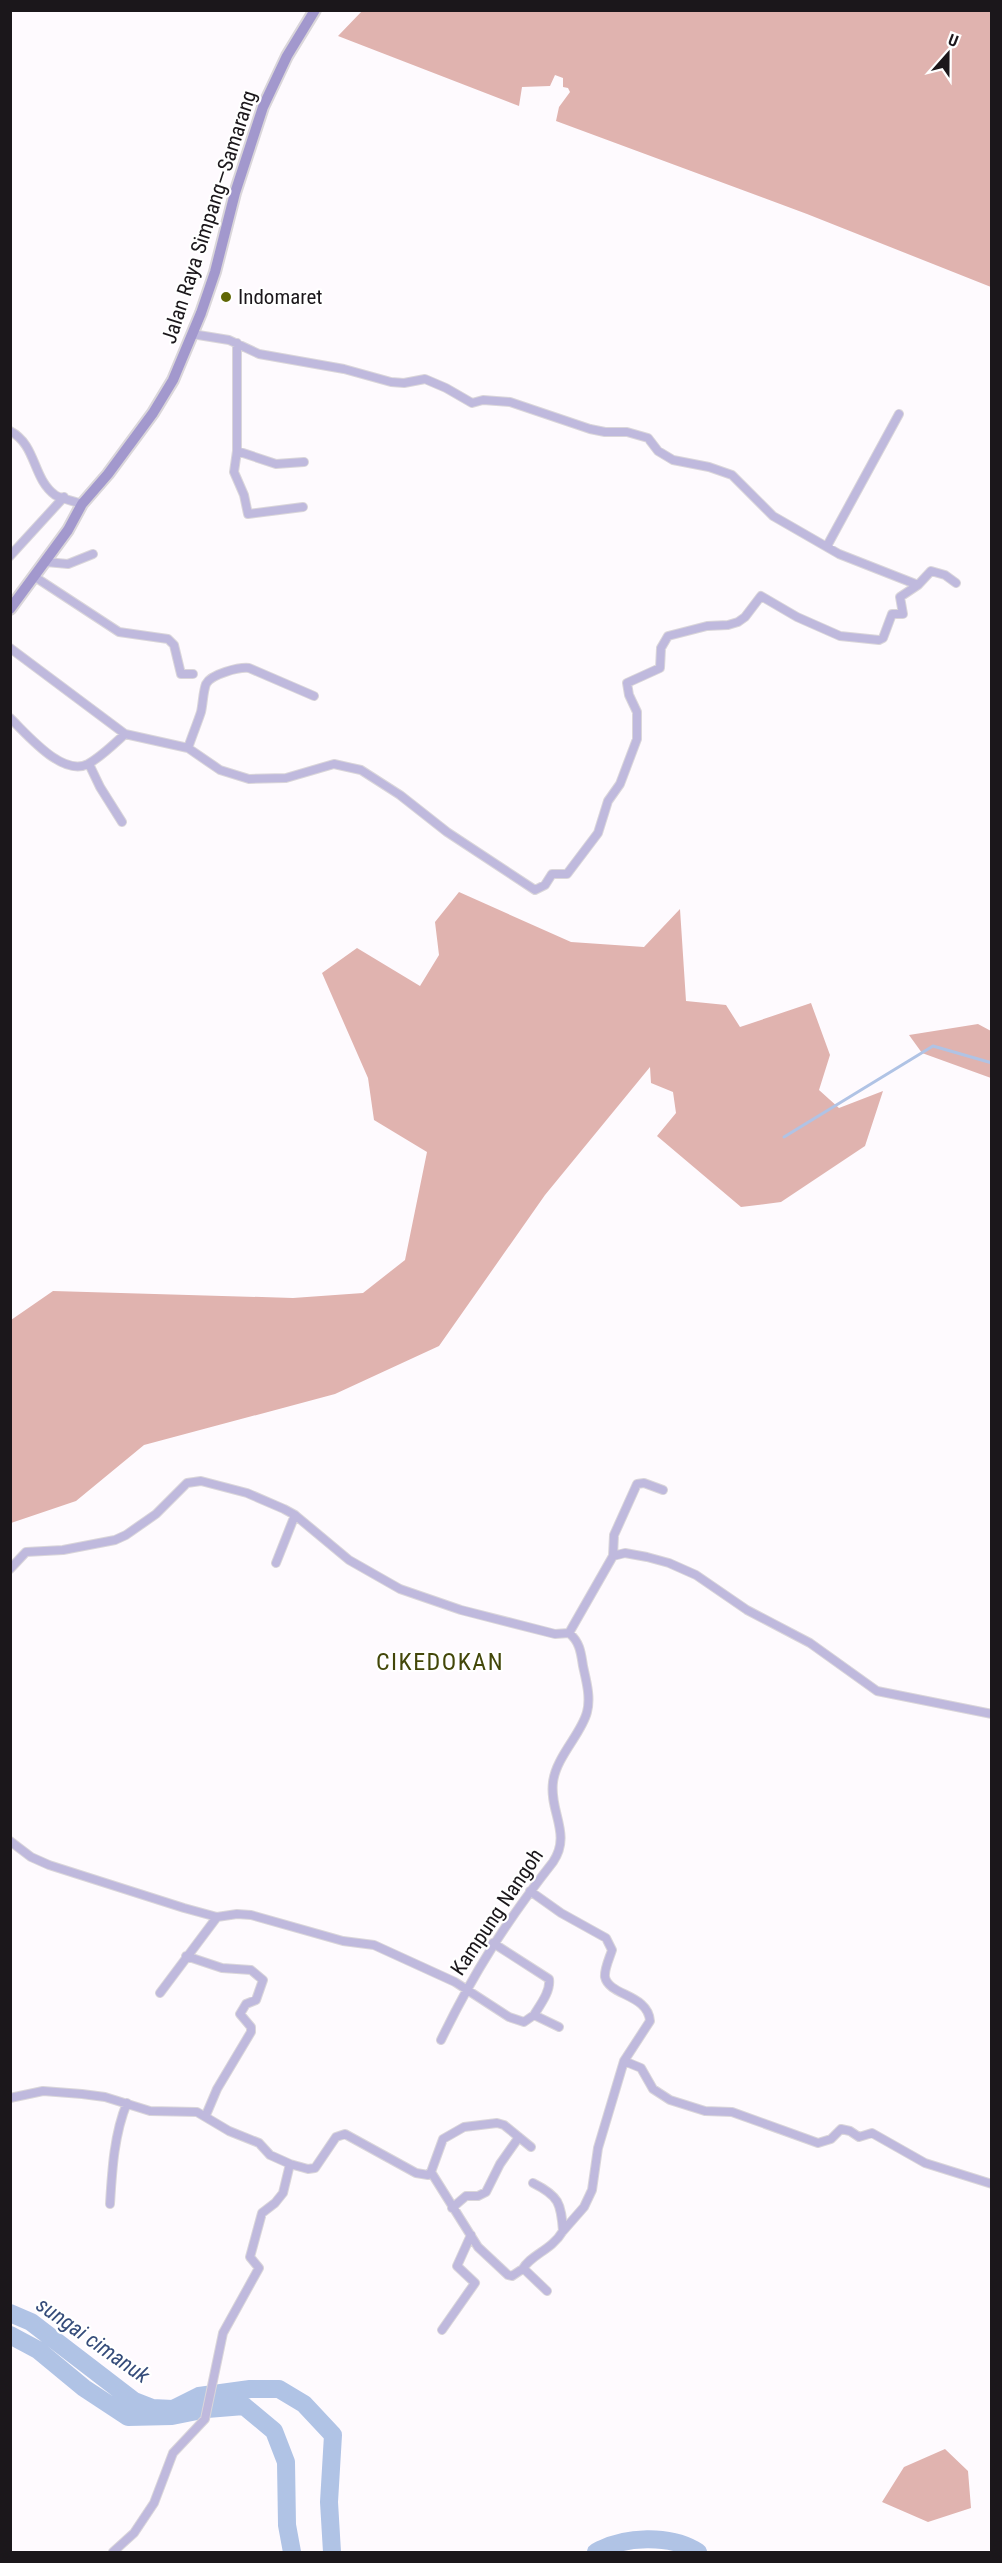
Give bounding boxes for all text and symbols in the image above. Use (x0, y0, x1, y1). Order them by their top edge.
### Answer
north arrow (918, 24, 978, 84)
text: U (946, 30, 961, 51)
street label: Jalan Raya Simpang—Samarang (157, 87, 261, 347)
place label: Indomaret (238, 285, 323, 309)
marker: Indomaret (219, 290, 233, 304)
district label: CIKEDOKAN (376, 1648, 504, 1676)
street label: Kampung Nangoh (446, 1844, 548, 1980)
water label: sungai cimanuk (32, 2292, 155, 2388)

